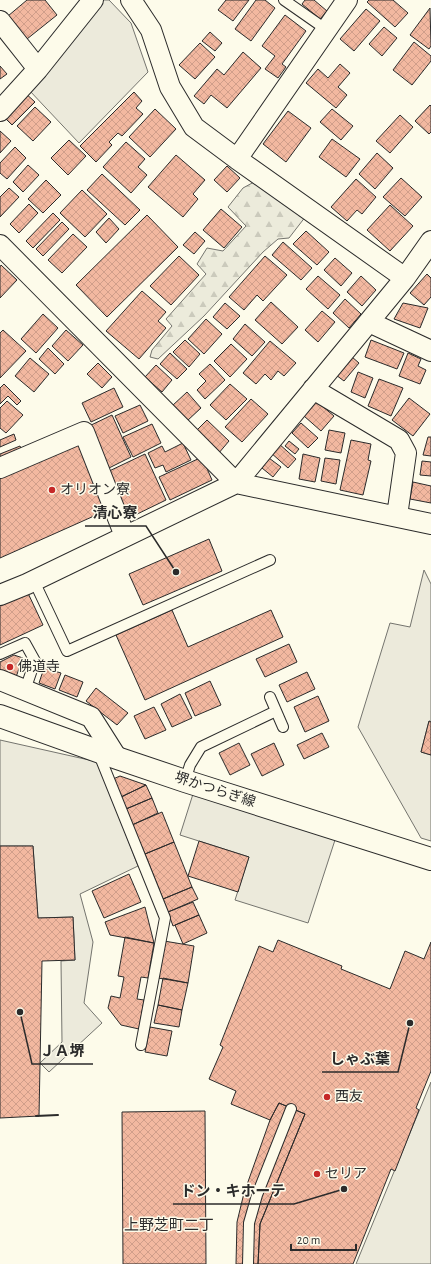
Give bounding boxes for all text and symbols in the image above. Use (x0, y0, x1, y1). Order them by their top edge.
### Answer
place label: オリオン寮 (60, 482, 130, 497)
marker: オリオン寮 (47, 485, 57, 495)
callout: 清心寮 (85, 499, 146, 526)
text: 清心寮 (92, 505, 138, 521)
place label: 佛道寺 (18, 658, 60, 674)
marker: 佛道寺 (5, 662, 15, 672)
street label: 堺かつらぎ線 (173, 769, 257, 810)
callout: ＪＡ堺 (32, 1037, 93, 1064)
text: ＪＡ堺 (39, 1043, 85, 1059)
callout: しゃぶ葉 (322, 1045, 398, 1072)
text: しゃぶ葉 (330, 1051, 390, 1067)
place label: 西友 (335, 1089, 363, 1104)
marker: 西友 (322, 1092, 332, 1102)
place label: セリア (325, 1167, 367, 1181)
marker: セリア (312, 1169, 322, 1179)
callout: ドン・キホーテ (173, 1177, 294, 1204)
text: ドン・キホーテ (180, 1183, 286, 1199)
district label: 上野芝町二丁 (124, 1217, 214, 1233)
scale bar (291, 1226, 356, 1252)
text: 20 m (297, 1234, 320, 1246)

